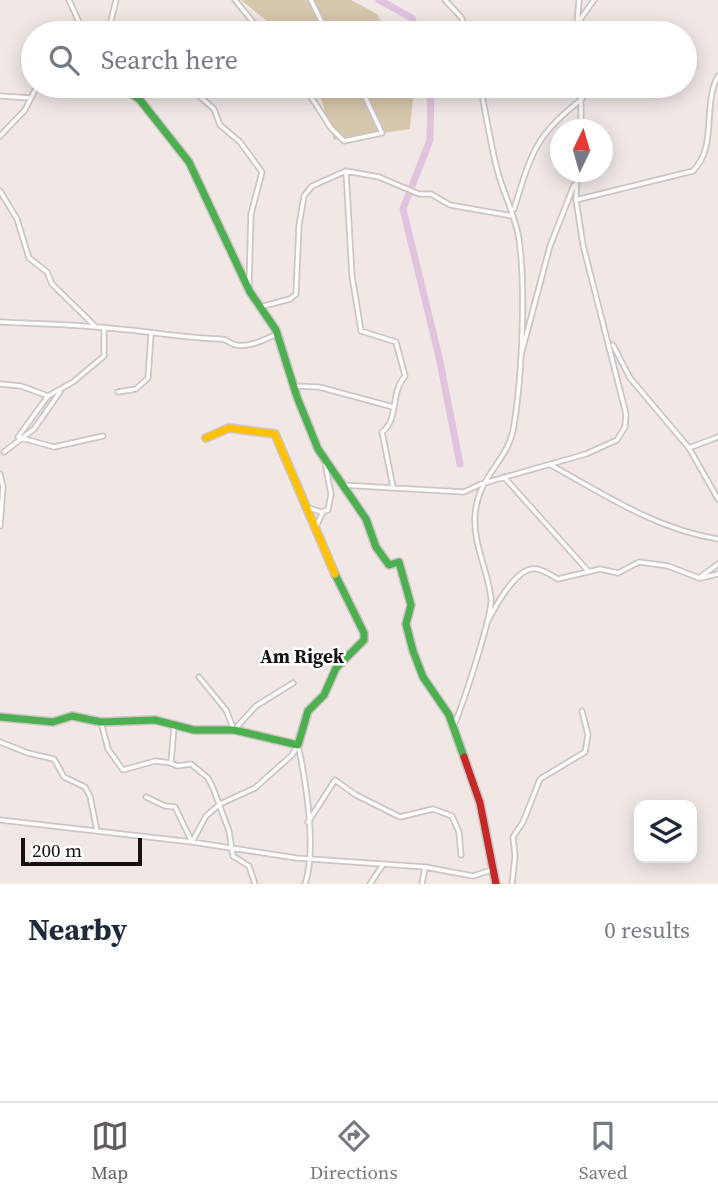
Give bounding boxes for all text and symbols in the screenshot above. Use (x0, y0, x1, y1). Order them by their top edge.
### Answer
search box (21, 21, 697, 98)
icon: search (45, 41, 83, 79)
text: Search here (101, 42, 238, 78)
north arrow (550, 119, 613, 182)
district label: Am Rigek (260, 643, 345, 669)
map controls (634, 800, 697, 863)
button: layers (634, 800, 697, 863)
scale bar (21, 835, 142, 867)
text: 200 m (32, 837, 82, 863)
text: Nearby (28, 909, 127, 950)
text: 0 results (604, 914, 690, 946)
tab: Map (91, 1117, 129, 1185)
tab: Directions (310, 1117, 398, 1185)
tab: Saved (579, 1117, 627, 1185)

